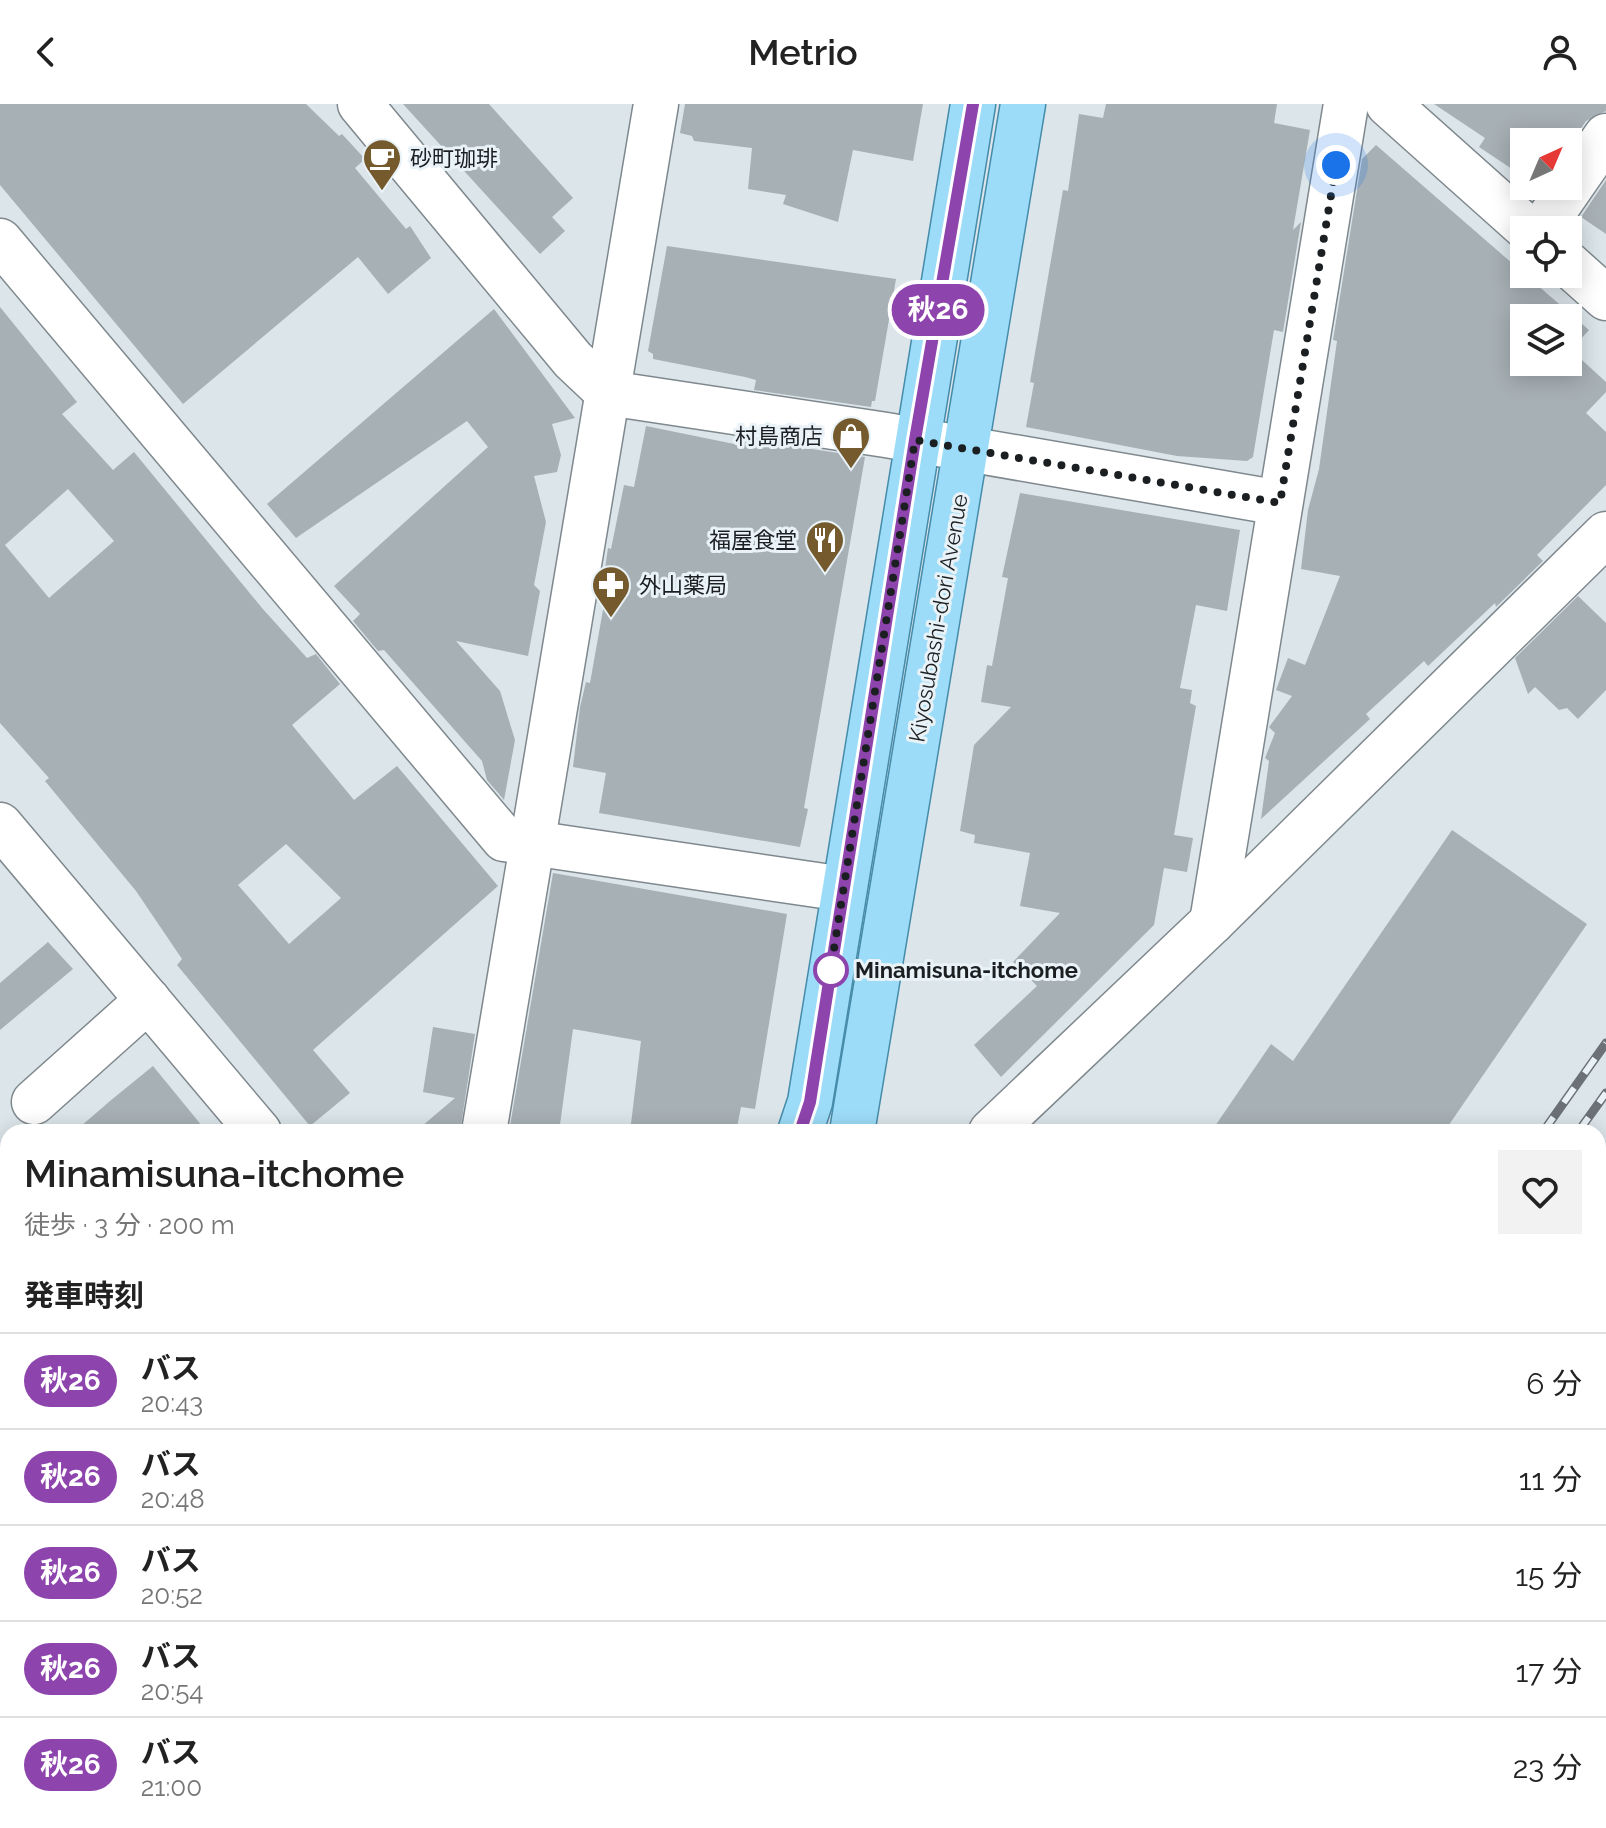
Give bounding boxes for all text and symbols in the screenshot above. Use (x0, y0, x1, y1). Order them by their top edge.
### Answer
icon: back (24, 30, 68, 74)
icon: person (1538, 30, 1582, 74)
text: Metrio (748, 31, 858, 73)
north arrow (1510, 128, 1582, 200)
map controls (1510, 128, 1582, 376)
cafe icon: 砂町珈琲 (361, 137, 403, 192)
place label: 砂町珈琲 (410, 145, 498, 171)
your location (1316, 145, 1356, 185)
button: locate (1510, 216, 1582, 288)
line badge: 秋26 (892, 284, 984, 336)
text: 秋26 (908, 293, 968, 326)
button: layers (1510, 304, 1582, 376)
shop icon: 村島商店 (830, 415, 872, 470)
place label: 村島商店 (735, 423, 823, 449)
street label: Kiyosubashi-dori Avenue (903, 492, 973, 744)
restaurant icon: 福屋食堂 (804, 519, 846, 574)
place label: 福屋食堂 (709, 527, 797, 553)
pharmacy icon: 外山薬局 (590, 564, 632, 619)
place label: 外山薬局 (639, 572, 727, 598)
marker: Minamisuna-itchome (814, 953, 848, 987)
place label: Minamisuna-itchome (855, 957, 1078, 983)
button: heart (1498, 1150, 1582, 1234)
text: Minamisuna-itchome (24, 1151, 404, 1196)
text: 徒歩 · 3 分 · 200 m (24, 1210, 235, 1240)
text: 発車時刻 (24, 1278, 144, 1313)
text: バス (141, 1351, 201, 1386)
text: 秋26 (40, 1364, 101, 1397)
text: 6 分 (1526, 1366, 1582, 1401)
text: 20:43 (141, 1388, 203, 1418)
text: バス (141, 1447, 201, 1482)
text: 秋26 (40, 1460, 101, 1493)
text: 11 分 (1519, 1462, 1582, 1497)
text: 20:48 (141, 1484, 205, 1514)
text: バス (141, 1543, 201, 1578)
text: 秋26 (40, 1556, 101, 1589)
text: 15 分 (1515, 1558, 1582, 1593)
text: 20:52 (141, 1580, 203, 1610)
text: バス (141, 1639, 201, 1674)
text: 秋26 (40, 1652, 101, 1685)
text: 17 分 (1516, 1654, 1582, 1689)
text: 20:54 (141, 1676, 204, 1706)
text: バス (141, 1735, 201, 1770)
text: 秋26 (40, 1748, 101, 1781)
text: 23 分 (1513, 1750, 1582, 1785)
text: 21:00 (141, 1772, 202, 1802)

